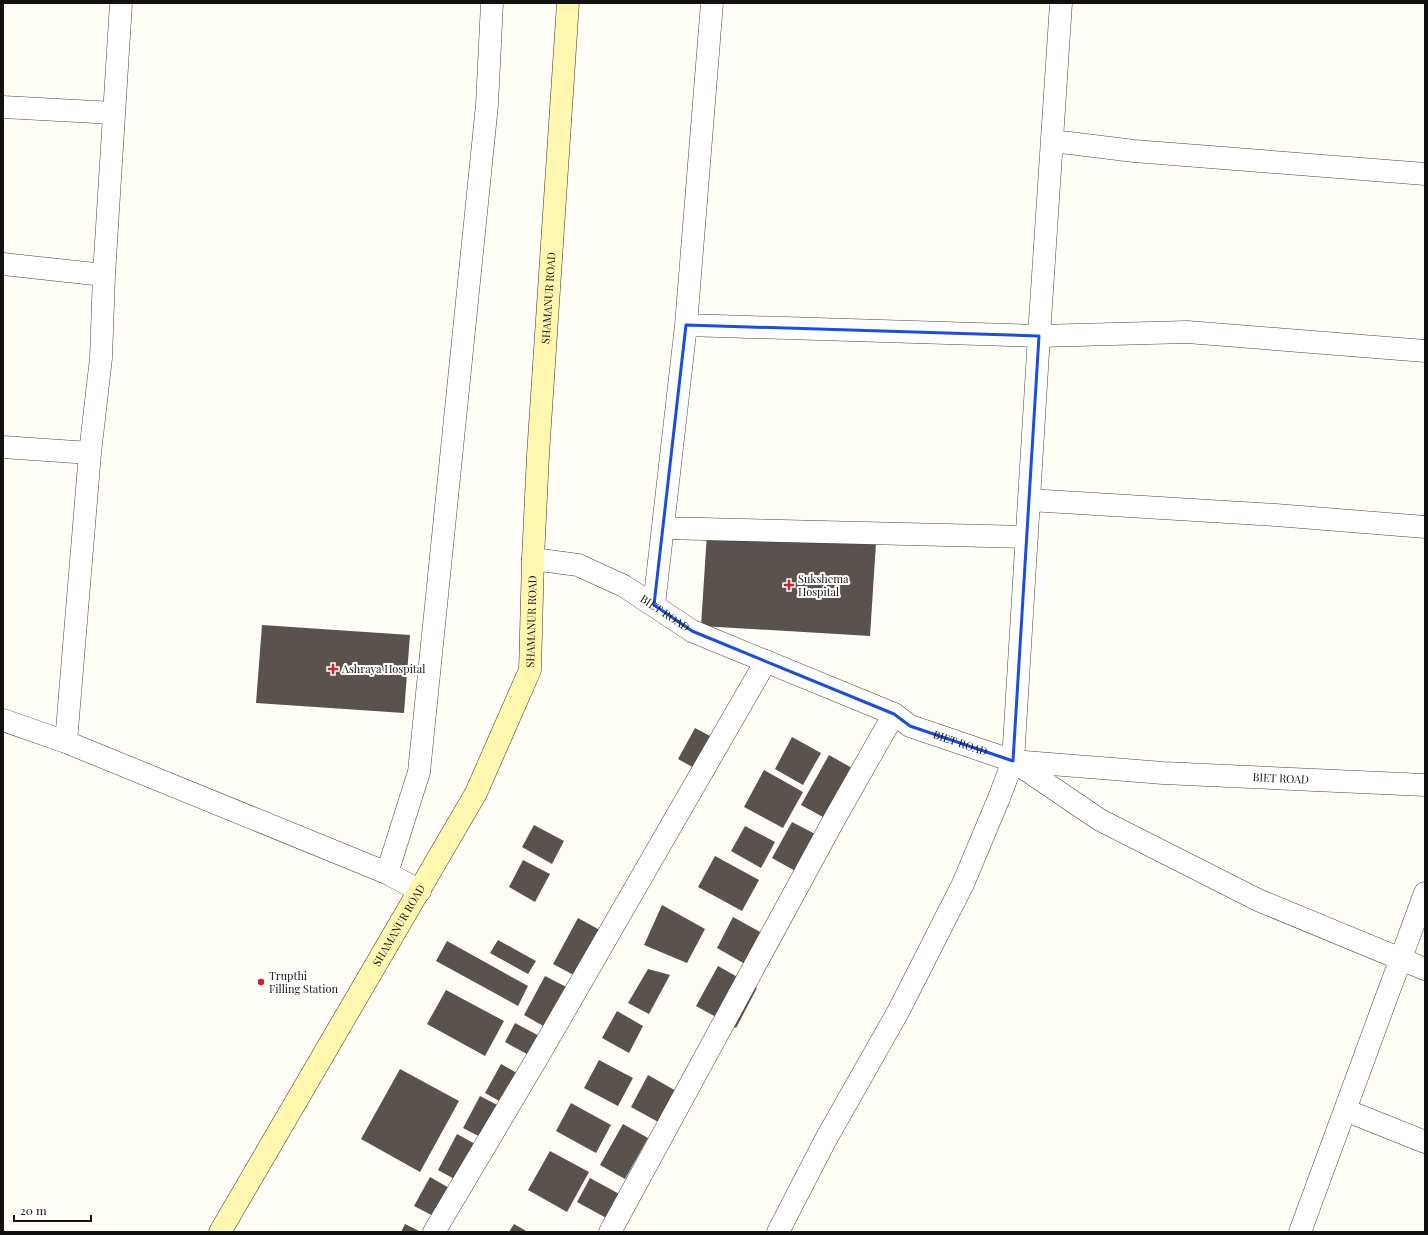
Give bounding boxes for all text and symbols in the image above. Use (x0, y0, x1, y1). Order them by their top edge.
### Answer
street label: SHAMANUR ROAD (537, 251, 558, 344)
place label: Sukshema Hospital (798, 571, 849, 599)
street label: SHAMANUR ROAD (522, 575, 540, 668)
marker: Sukshema Hospital (783, 579, 795, 591)
street label: BIET ROAD (638, 591, 693, 634)
place label: Ashraya Hospital (341, 661, 425, 676)
marker: Ashraya Hospital (327, 663, 339, 675)
street label: BIET ROAD (931, 726, 990, 759)
street label: BIET ROAD (1252, 769, 1309, 787)
street label: SHAMANUR ROAD (369, 881, 428, 969)
place label: Trupthi Filling Station (269, 968, 338, 996)
marker: Trupthi Filling Station (256, 977, 266, 987)
scale bar (14, 1197, 91, 1223)
text: 20 m (20, 1202, 47, 1218)

